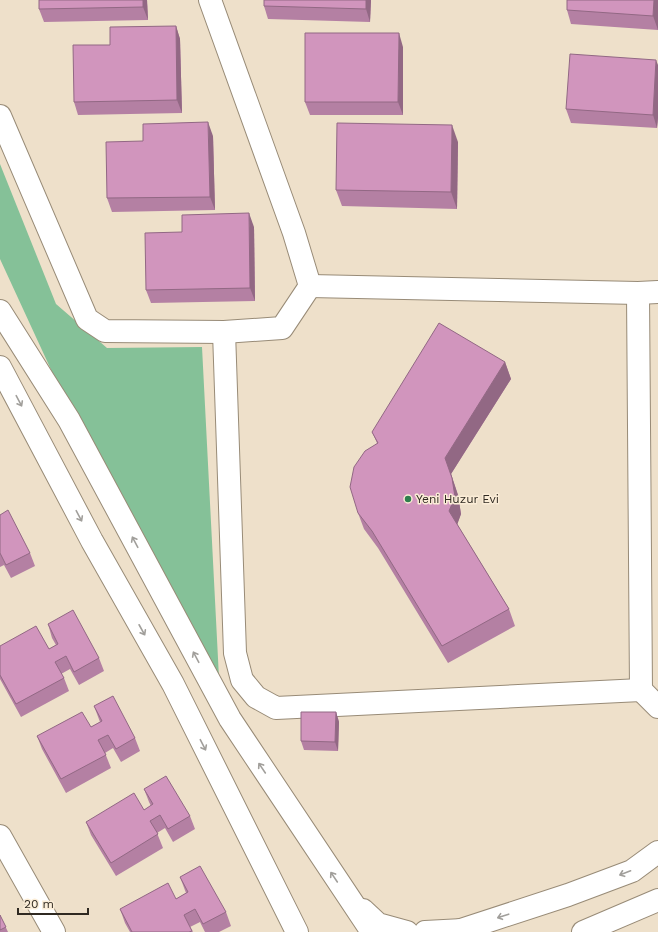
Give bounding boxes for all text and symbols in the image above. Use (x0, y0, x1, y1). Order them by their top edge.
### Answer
one-way arrow (15, 395, 23, 407)
place label: Yeni Huzur Evi (416, 492, 499, 506)
marker: Yeni Huzur Evi (403, 494, 413, 504)
one-way arrow (76, 510, 84, 522)
one-way arrow (130, 536, 138, 548)
one-way arrow (139, 624, 147, 636)
one-way arrow (192, 651, 200, 663)
one-way arrow (200, 738, 207, 750)
one-way arrow (258, 763, 267, 774)
one-way arrow (620, 870, 632, 878)
one-way arrow (330, 871, 339, 882)
scale bar (18, 890, 88, 916)
text: 20 m (24, 897, 54, 911)
one-way arrow (496, 913, 509, 920)

